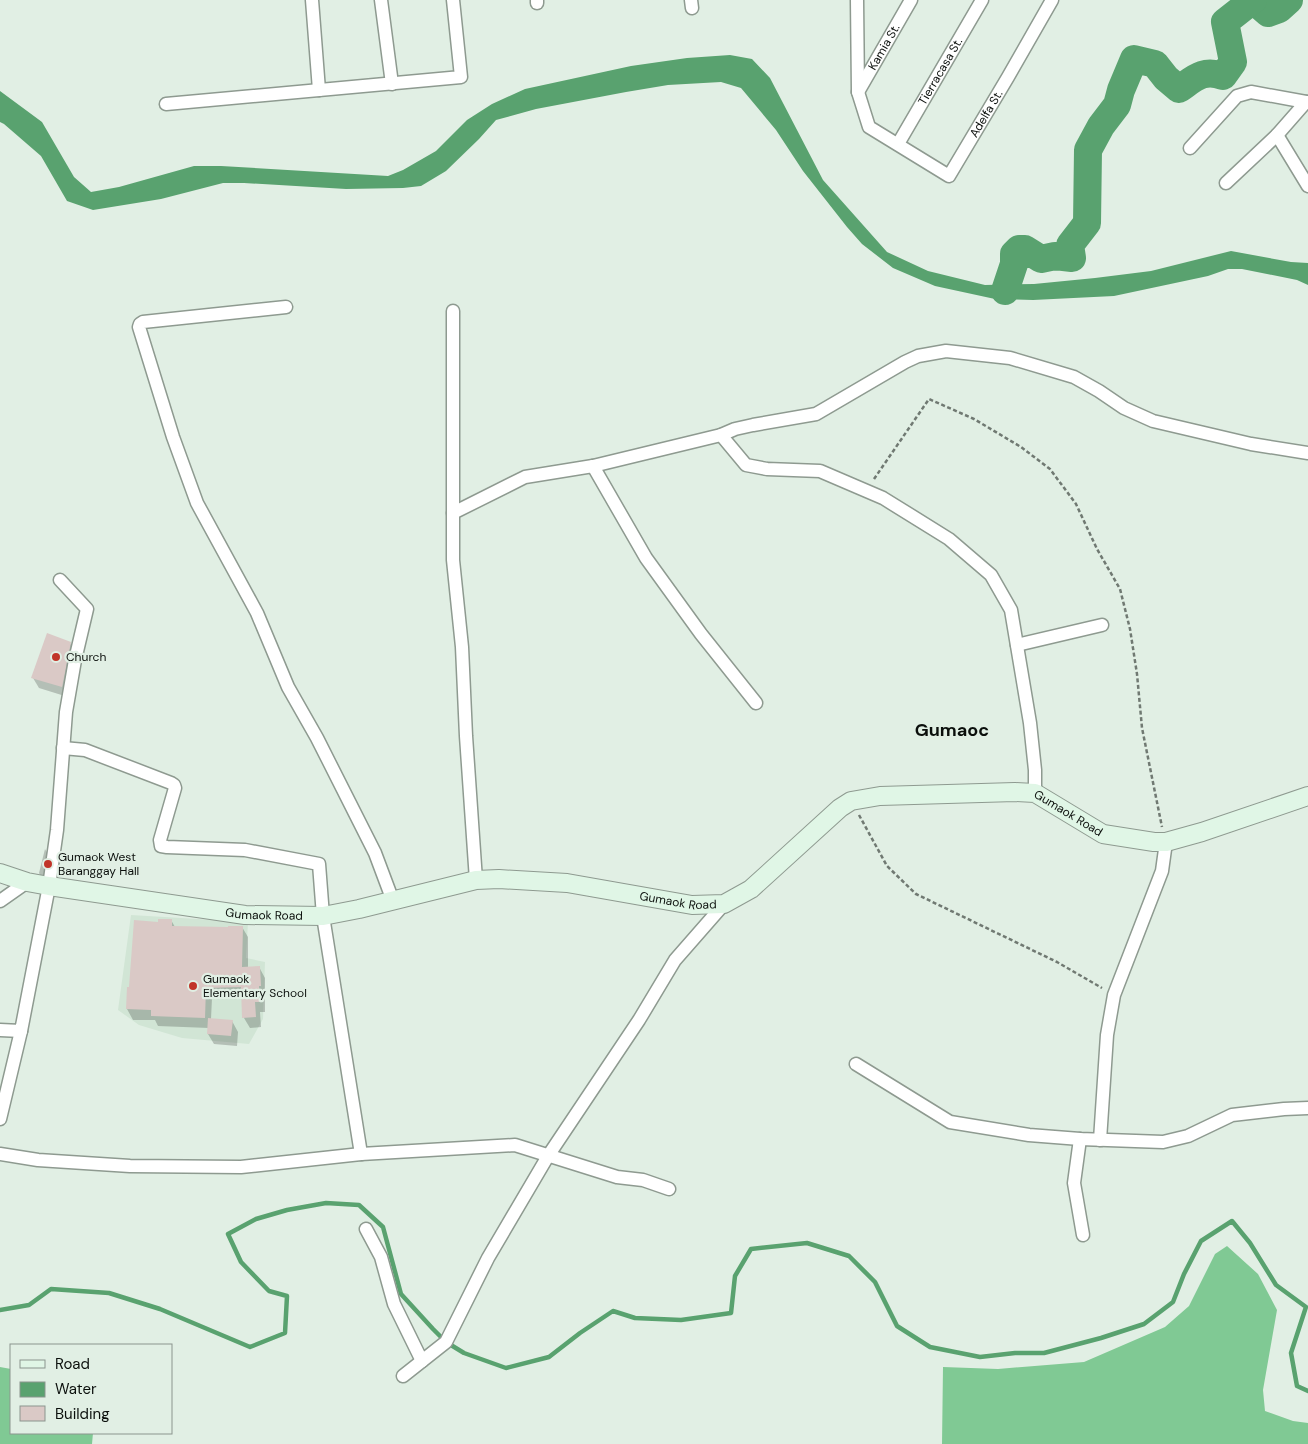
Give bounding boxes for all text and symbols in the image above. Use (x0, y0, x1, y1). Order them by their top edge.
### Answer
street label: Kamia St. (864, 21, 904, 73)
street label: Tierracasa St. (914, 35, 966, 108)
street label: Adelfa St. (966, 87, 1006, 140)
place label: Church (66, 649, 106, 665)
marker: Church (50, 651, 62, 663)
district label: Gumaoc (915, 718, 989, 742)
street label: Gumaok Road (1031, 786, 1106, 840)
place label: Gumaok West Baranggay Hall (58, 849, 139, 879)
marker: Gumaok West Baranggay Hall (42, 858, 54, 870)
street label: Gumaok Road (638, 888, 717, 914)
street label: Gumaok Road (224, 904, 303, 924)
place label: Gumaok Elementary School (203, 971, 307, 1001)
marker: Gumaok Elementary School (187, 980, 199, 992)
legend (10, 1344, 172, 1434)
text: Road (55, 1354, 90, 1374)
text: Water (55, 1379, 97, 1399)
text: Building (55, 1404, 110, 1424)

